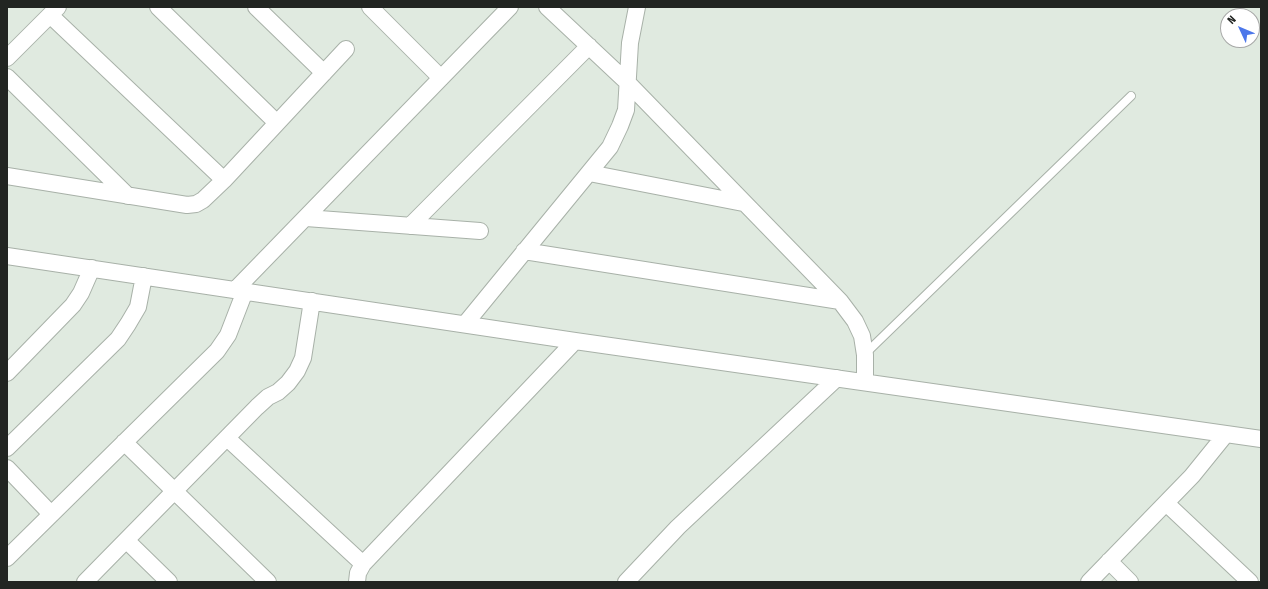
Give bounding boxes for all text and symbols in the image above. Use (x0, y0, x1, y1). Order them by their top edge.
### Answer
north arrow (1220, 8, 1260, 48)
text: N (1225, 13, 1239, 27)

